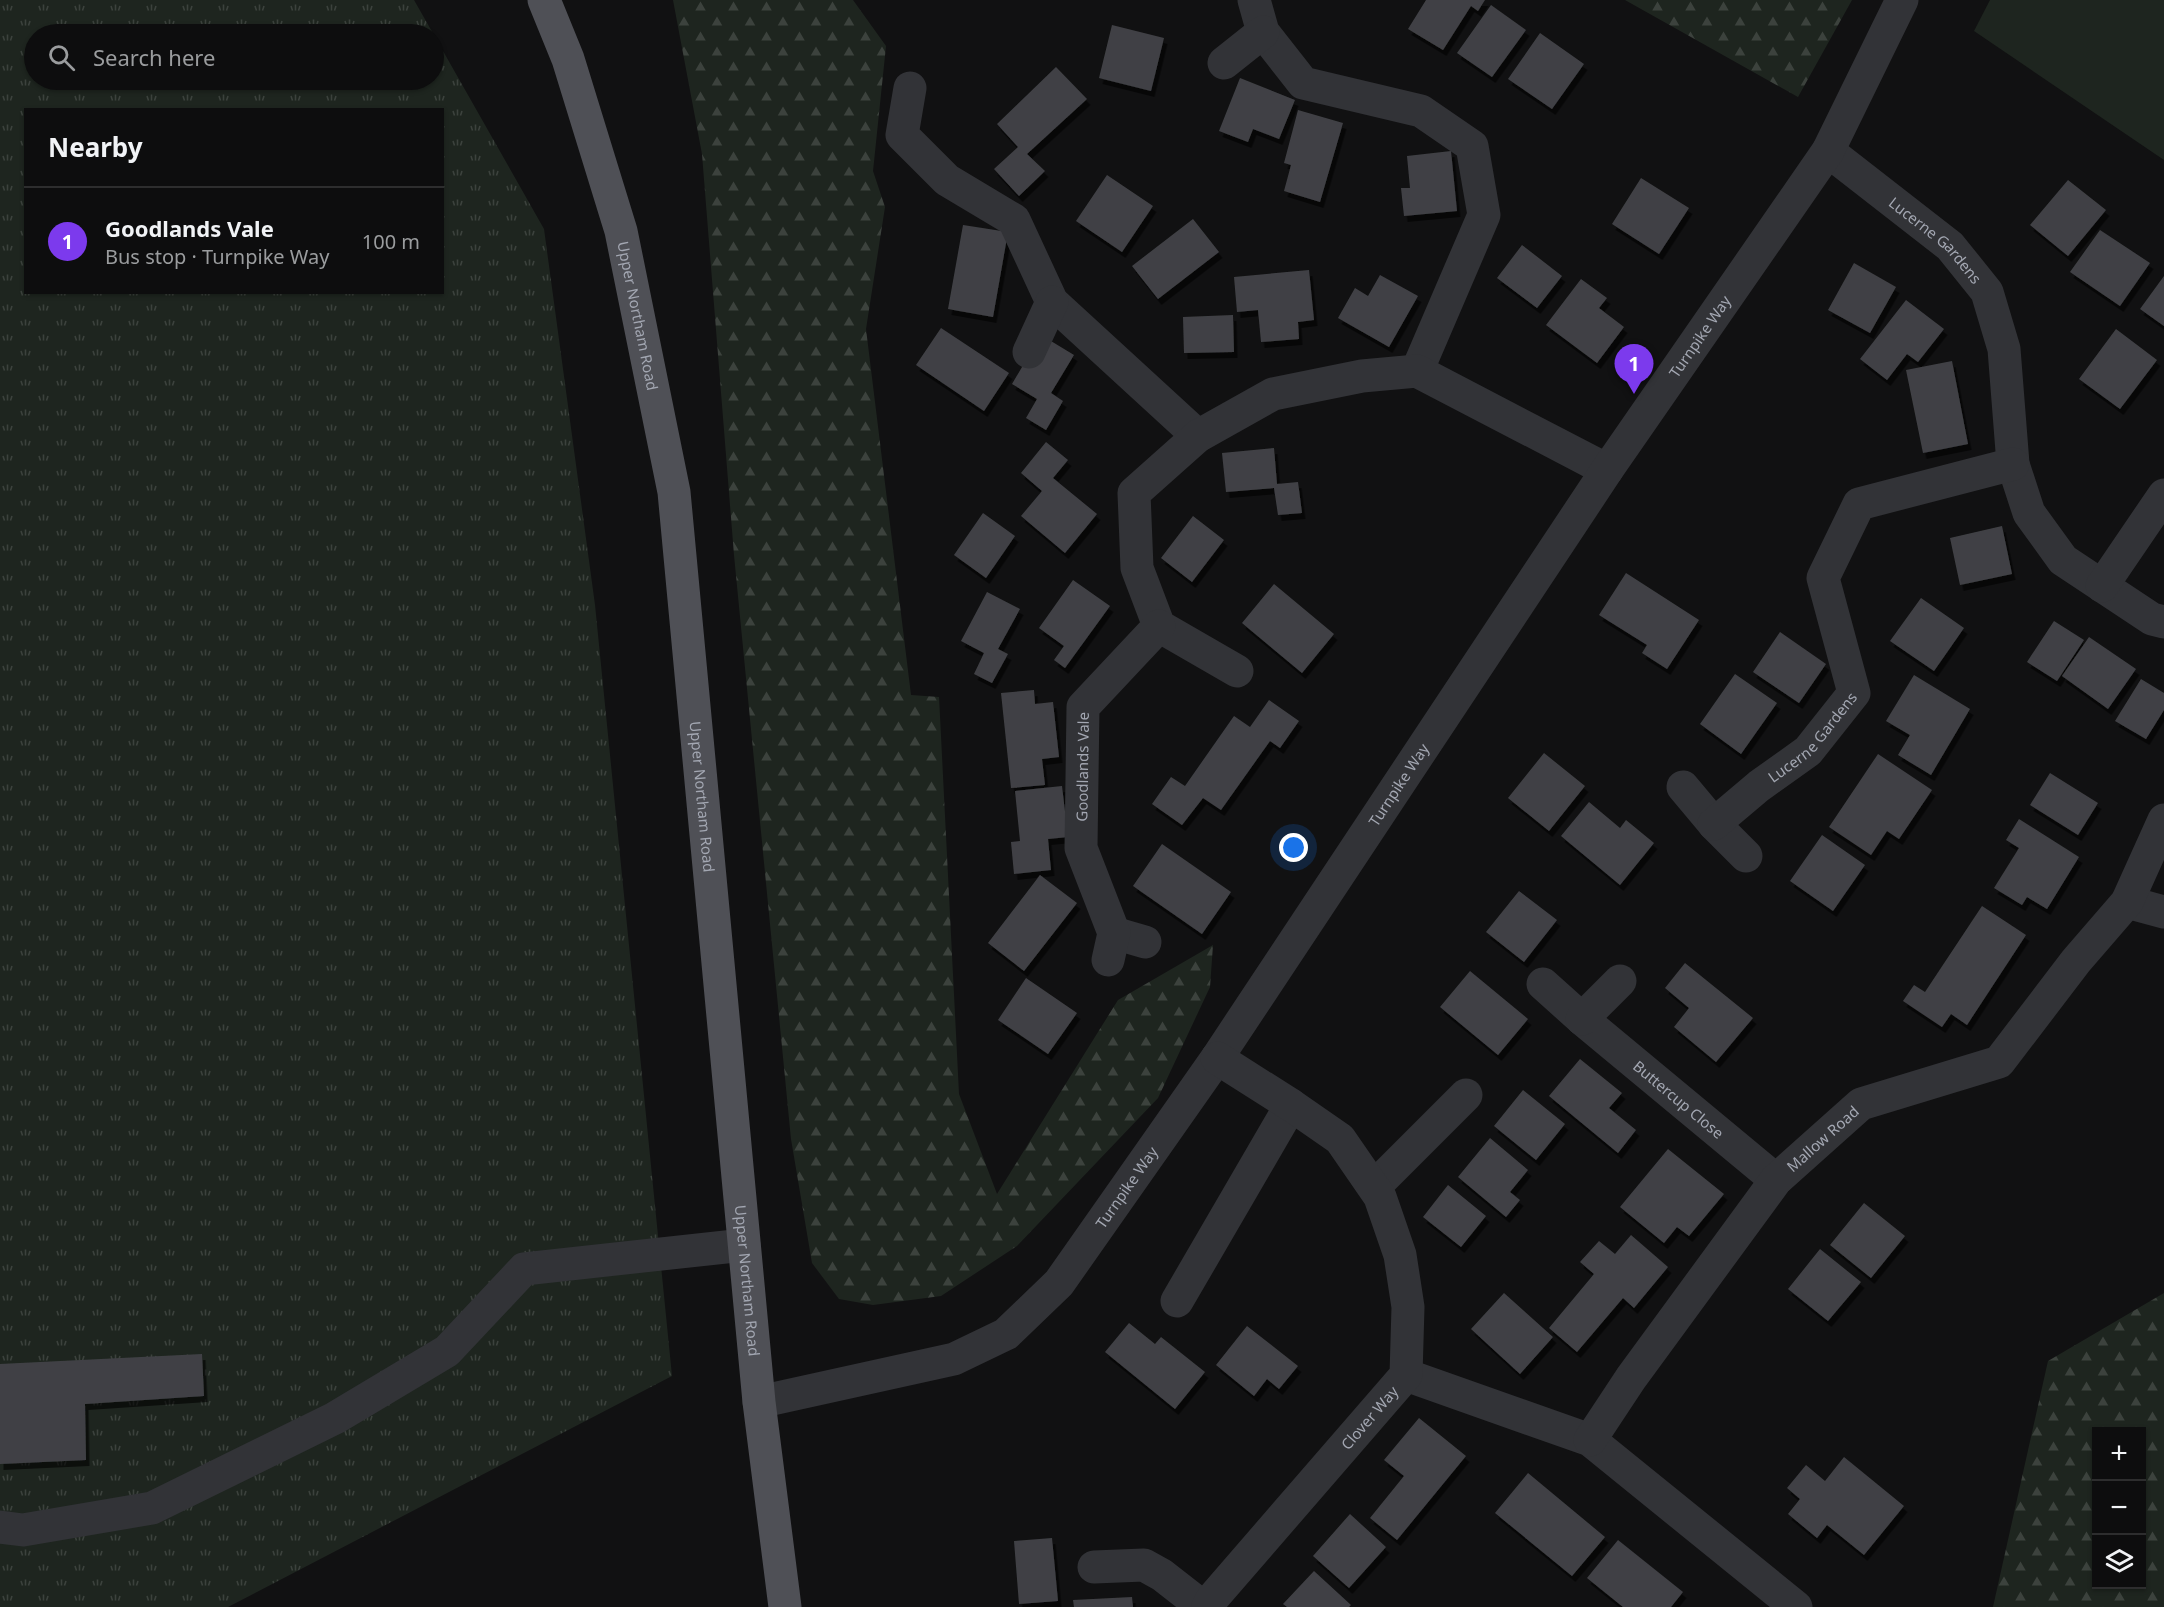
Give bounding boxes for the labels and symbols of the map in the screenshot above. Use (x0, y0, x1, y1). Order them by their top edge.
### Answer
street label: Lucerne Gardens (1885, 192, 1986, 288)
street label: Upper Northam Road (613, 239, 663, 392)
street label: Turnpike Way (1664, 291, 1735, 381)
pin: 1 (1614, 344, 1654, 394)
street label: Lucerne Gardens (1764, 688, 1861, 787)
street label: Goodlands Vale (1071, 712, 1093, 822)
street label: Upper Northam Road (685, 720, 719, 873)
street label: Turnpike Way (1364, 739, 1433, 830)
your location (1279, 833, 1308, 862)
street label: Buttercup Close (1629, 1056, 1728, 1143)
street label: Mallow Road (1782, 1101, 1863, 1176)
street label: Turnpike Way (1091, 1142, 1162, 1232)
street label: Upper Northam Road (731, 1204, 765, 1357)
street label: Clover Way (1336, 1381, 1403, 1454)

